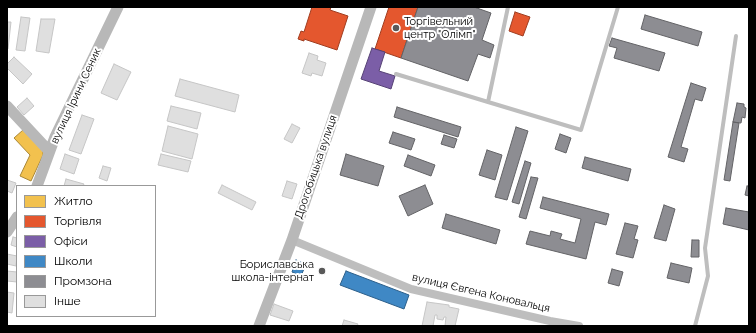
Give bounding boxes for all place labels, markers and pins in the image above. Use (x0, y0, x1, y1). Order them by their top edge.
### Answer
place label: Торгівельний центр "Олімп" (404, 15, 475, 41)
marker: Торгівельний центр "Олімп" (391, 23, 401, 33)
place label: Бориславська школа-інтернат (231, 258, 314, 284)
marker: Бориславська школа-інтернат (317, 266, 327, 276)

